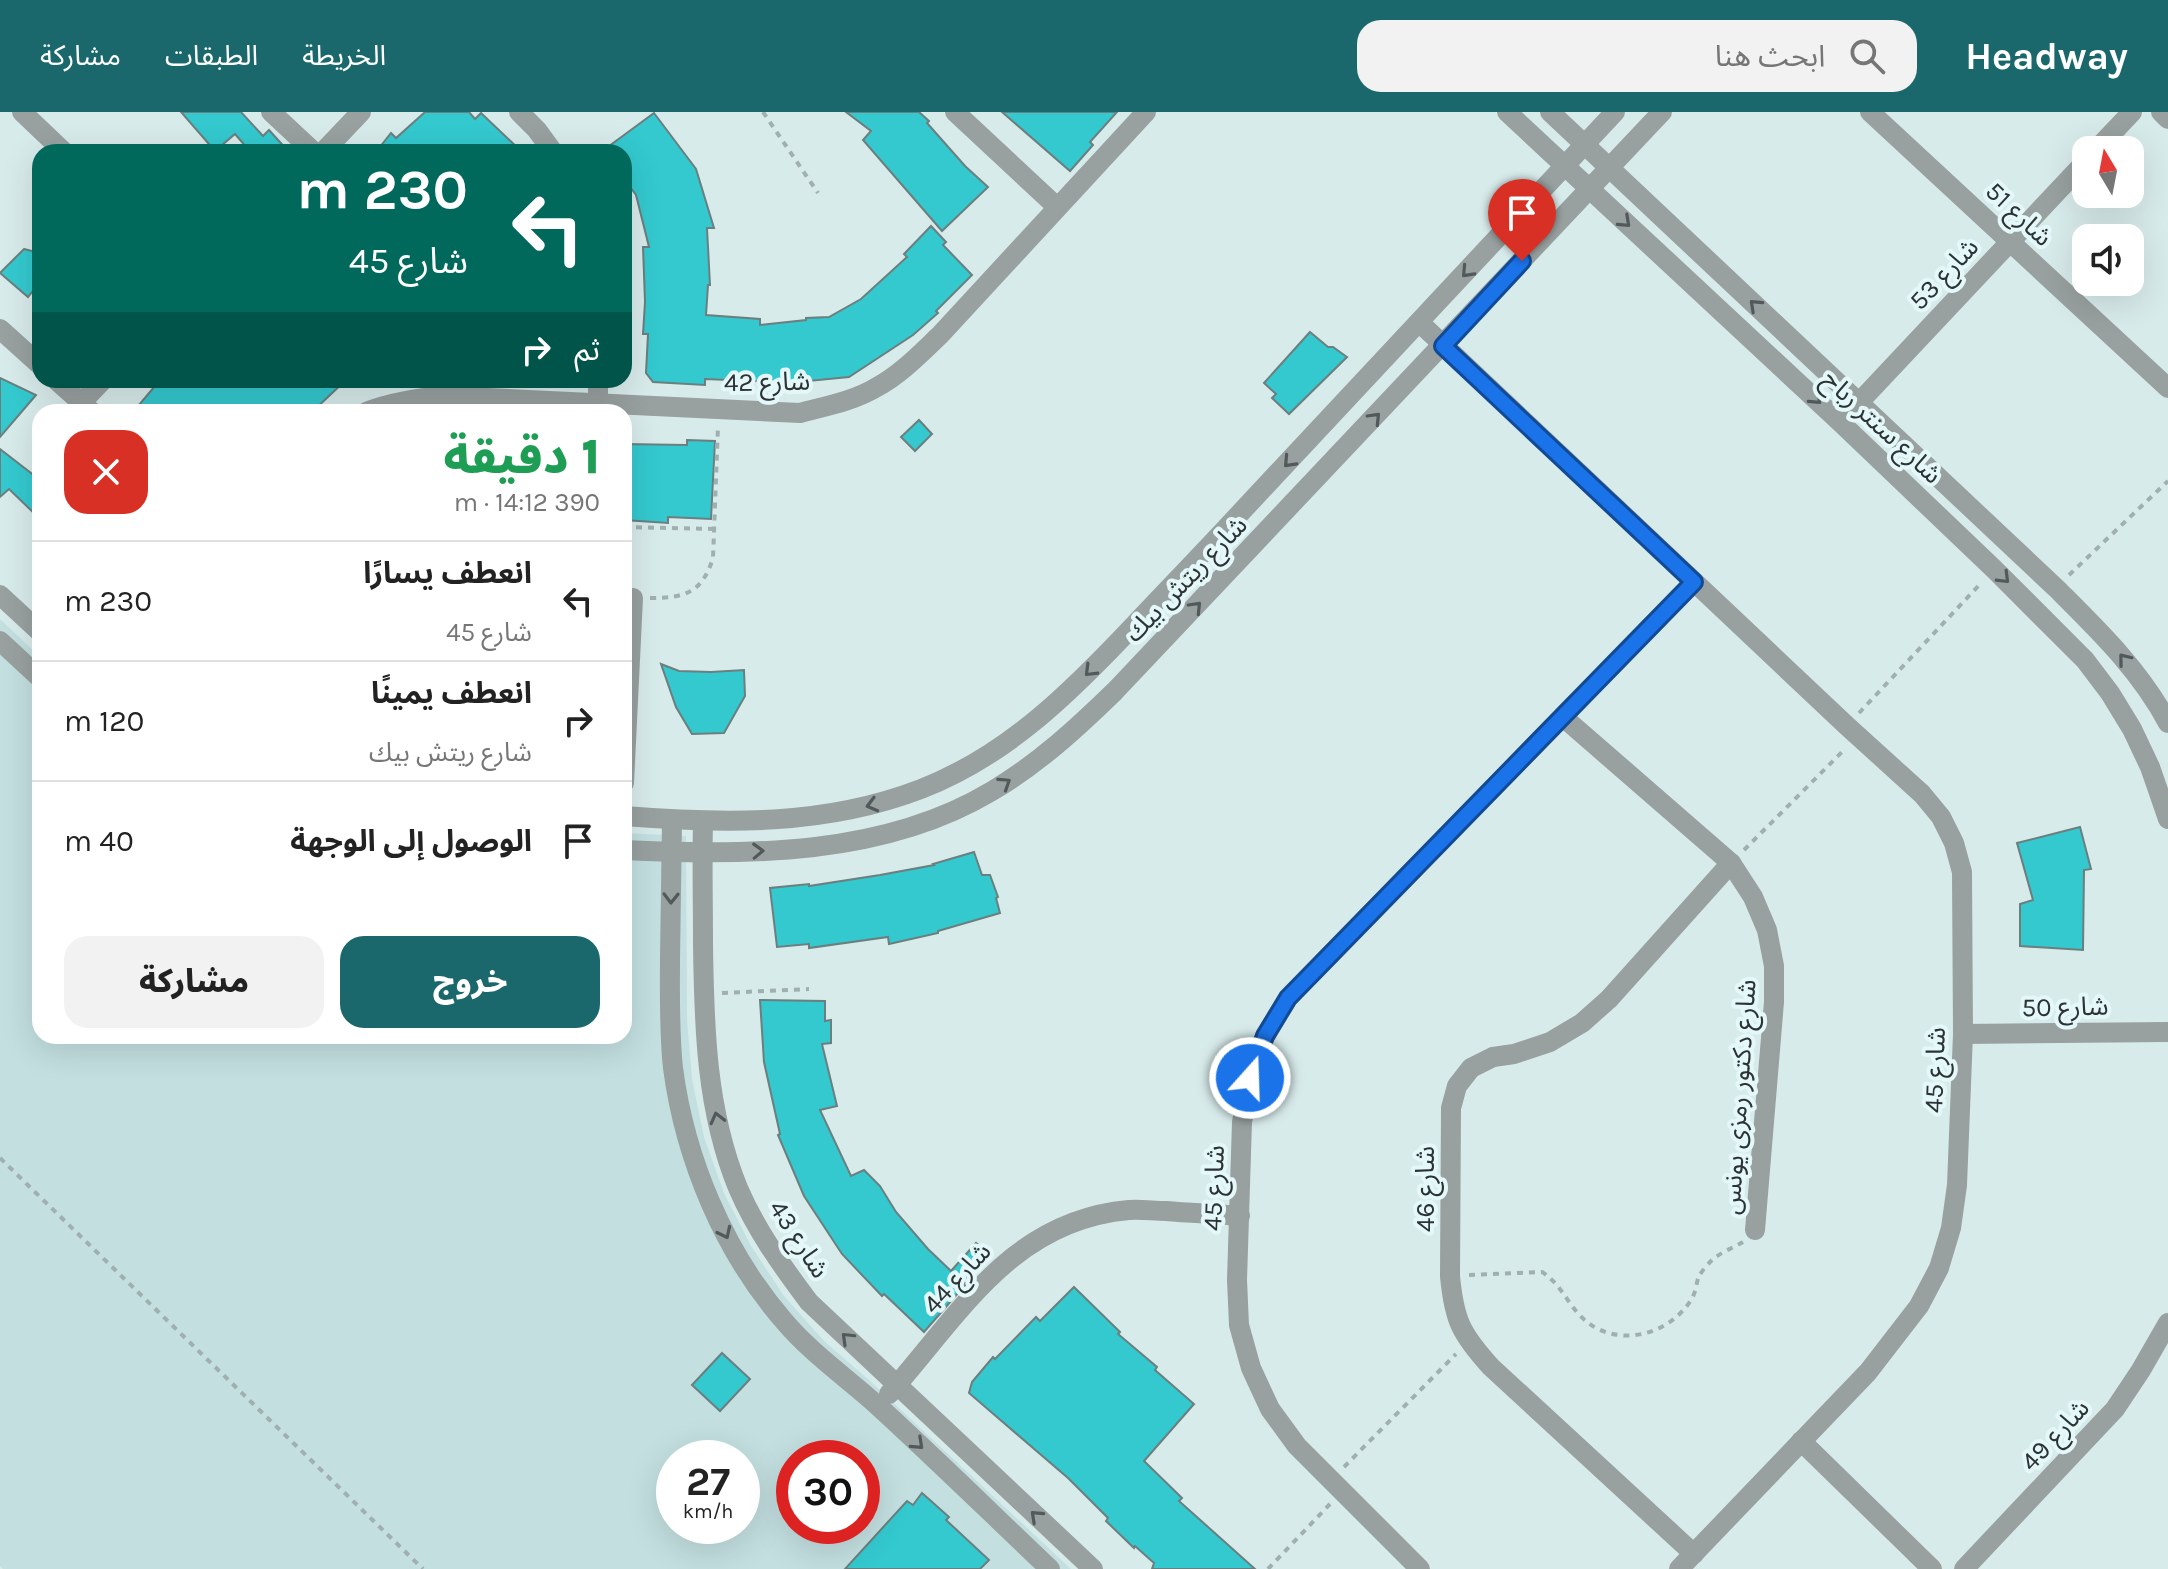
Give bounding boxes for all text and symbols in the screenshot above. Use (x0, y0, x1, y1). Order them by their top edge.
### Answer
search box (1357, 20, 1917, 92)
icon: search (1845, 34, 1889, 78)
text: Headway (1965, 34, 2128, 79)
text: ابحث هنا (1715, 38, 1825, 74)
text: مشاركة (40, 39, 121, 72)
text: الطبقات (165, 39, 258, 72)
text: الخريطة (302, 39, 386, 72)
north arrow (2072, 136, 2144, 208)
map controls (2072, 136, 2144, 296)
text: 230 m (297, 157, 468, 222)
street label: شارع 51 (1977, 175, 2059, 255)
icon: left (496, 176, 600, 280)
pin (1488, 179, 1556, 261)
icon: arrive (1500, 191, 1544, 235)
one-way arrow (1616, 213, 1631, 227)
button: sound (2072, 224, 2144, 296)
street label: شارع 53 (1903, 232, 1987, 318)
text: شارع 45 (349, 240, 468, 282)
one-way arrow (1461, 263, 1476, 277)
one-way arrow (1749, 300, 1764, 314)
icon: right (514, 328, 558, 372)
text: ثم (574, 332, 600, 368)
street label: شارع سنتر رباح (1814, 364, 1948, 492)
street label: شارع 42 (724, 366, 811, 401)
one-way arrow (1806, 390, 1821, 404)
one-way arrow (1365, 413, 1380, 427)
text: 1 دقيقة (443, 429, 600, 485)
button: close (64, 430, 148, 514)
one-way arrow (1283, 453, 1298, 467)
text: 390 m · 14:12 (454, 487, 600, 518)
street label: شارع ريتش بيك (1118, 510, 1256, 650)
text: انعطف يسارًا (363, 555, 532, 591)
one-way arrow (1995, 569, 2009, 583)
icon: left (556, 579, 600, 623)
text: 230 m (64, 583, 152, 619)
one-way arrow (1186, 602, 1201, 616)
text: شارع 45 (446, 617, 532, 648)
one-way arrow (2119, 654, 2134, 668)
one-way arrow (1085, 661, 1099, 676)
text: انعطف يمينًا (371, 675, 532, 711)
icon: right (556, 699, 600, 743)
text: 120 m (64, 703, 144, 739)
text: شارع ريتش بيك (369, 737, 532, 768)
one-way arrow (997, 777, 1011, 792)
one-way arrow (865, 795, 879, 812)
icon: arrive (556, 819, 600, 863)
text: 40 m (64, 823, 134, 859)
text: الوصول إلى الوجهة (290, 823, 532, 859)
one-way arrow (752, 843, 765, 860)
one-way arrow (662, 892, 680, 905)
button: مشاركة (64, 936, 324, 1028)
button: خروج (340, 936, 600, 1028)
street label: شارع دكتور رمزى يونس (1715, 978, 1766, 1216)
street label: شارع 50 (2021, 991, 2109, 1026)
street label: شارع 45 (1918, 1026, 1955, 1114)
position arrow (1208, 1036, 1292, 1120)
one-way arrow (709, 1112, 726, 1125)
street label: شارع 45 (1197, 1144, 1234, 1232)
street label: شارع 46 (1410, 1146, 1444, 1232)
street label: شارع 43 (760, 1194, 836, 1285)
one-way arrow (716, 1224, 731, 1239)
street label: شارع 44 (916, 1236, 1000, 1322)
one-way arrow (842, 1332, 856, 1347)
street label: شارع 49 (2014, 1393, 2098, 1479)
one-way arrow (909, 1435, 923, 1449)
speed limit sign: 30 (776, 1440, 880, 1544)
text: 27 (686, 1458, 730, 1505)
text: km/h (683, 1500, 733, 1523)
one-way arrow (1031, 1510, 1045, 1525)

